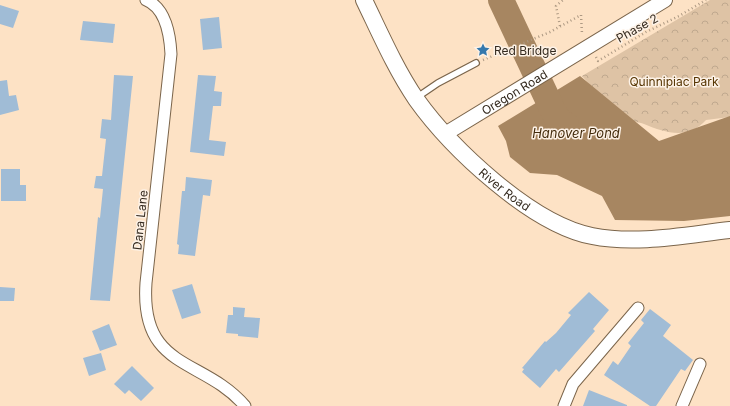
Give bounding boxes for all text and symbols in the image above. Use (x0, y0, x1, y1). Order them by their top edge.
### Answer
street label: Phase 2 (613, 10, 661, 46)
place icon: Red Bridge (475, 42, 491, 58)
place label: Red Bridge (494, 43, 556, 58)
street label: Oregon Road (478, 66, 550, 118)
park label: Quinnipiac Park (629, 74, 719, 89)
water label: Hanover Pond (532, 125, 620, 141)
street label: River Road (476, 164, 533, 214)
street label: Dana Lane (129, 189, 151, 251)

